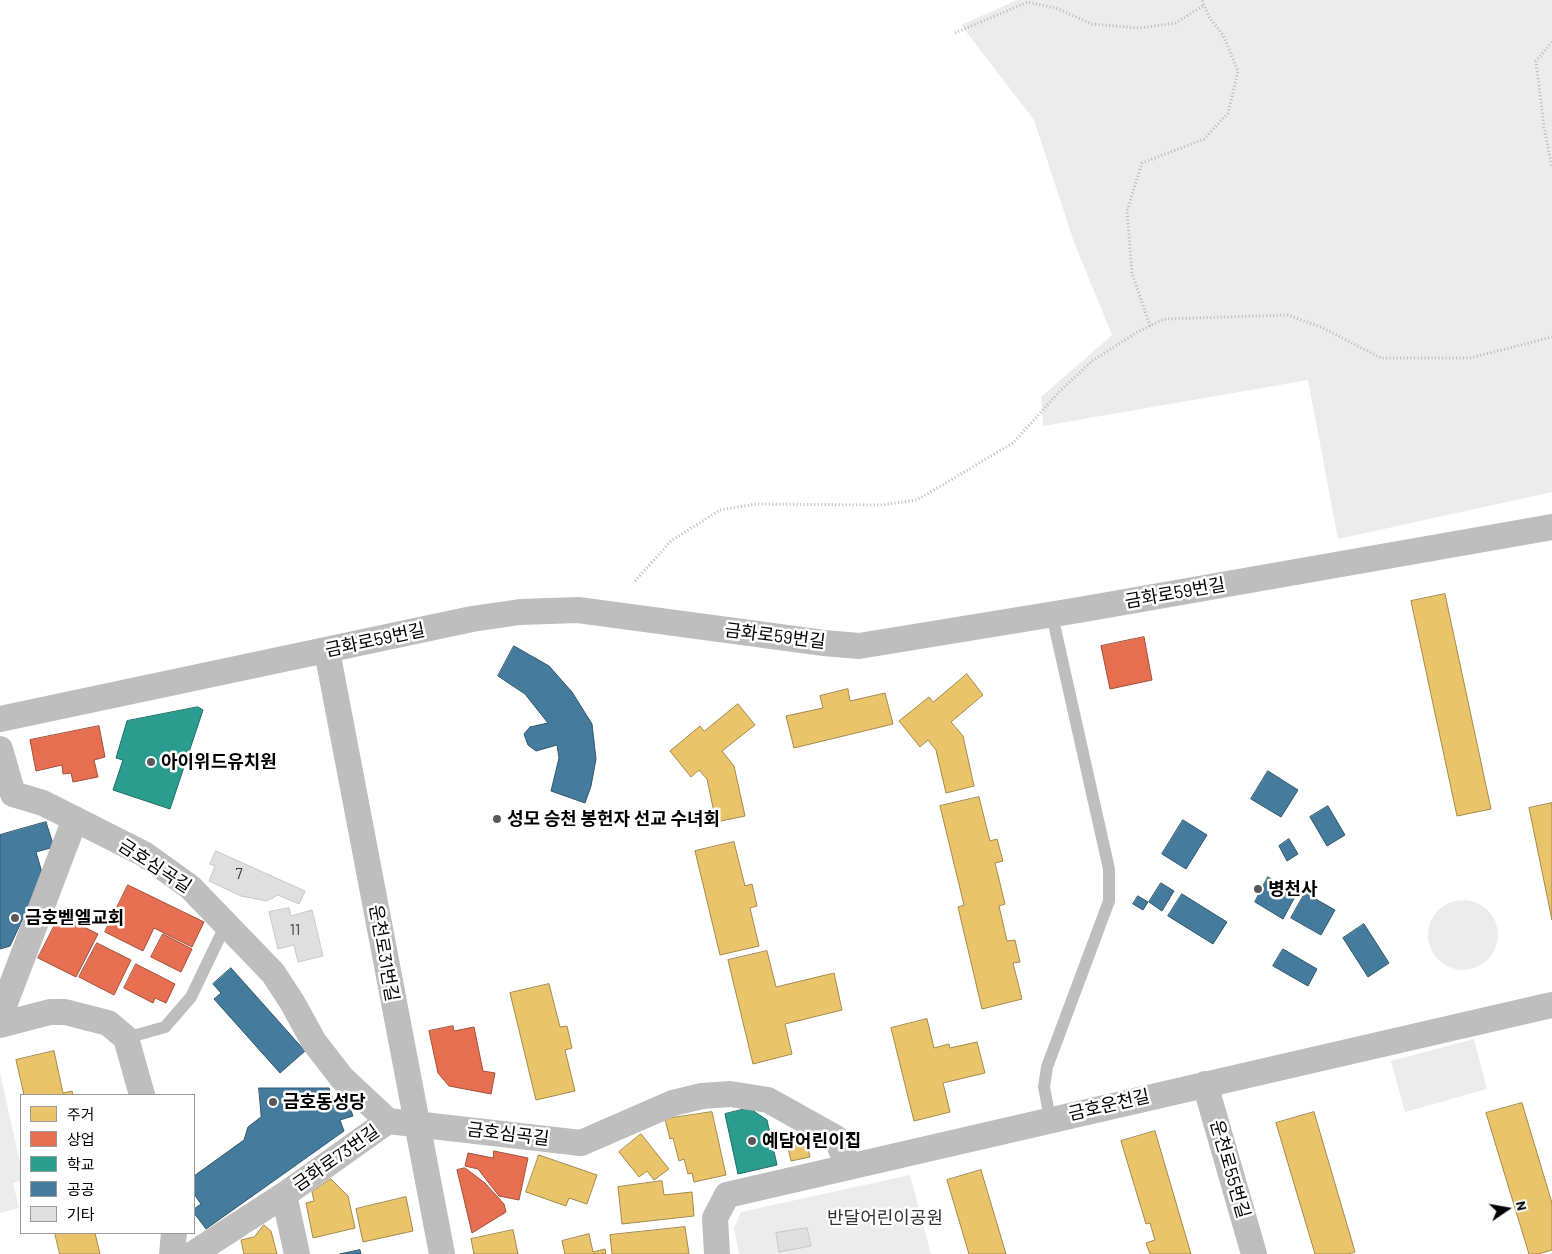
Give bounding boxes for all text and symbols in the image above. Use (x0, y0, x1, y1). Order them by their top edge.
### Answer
street label: 금화로59번길 (1123, 574, 1227, 612)
street label: 금화로59번길 (323, 619, 427, 661)
street label: 금화로59번길 (723, 619, 827, 653)
place label: 아이위드유치원 (161, 751, 277, 773)
marker: 아이위드유치원 (145, 756, 157, 768)
place label: 성모 승천 봉헌자 선교 수녀회 (507, 808, 720, 830)
marker: 성모 승천 봉헌자 선교 수녀회 (491, 813, 503, 825)
street label: 금호심곡길 (114, 834, 196, 898)
house number: 7 (235, 865, 243, 883)
place label: 병천사 (1268, 878, 1318, 900)
marker: 병천사 (1252, 883, 1264, 895)
street label: 운천로31번길 (365, 903, 403, 1003)
place label: 금호벧엘교회 (25, 907, 124, 929)
marker: 금호벧엘교회 (9, 912, 21, 924)
house number: 11 (290, 921, 300, 939)
street label: 금호운천길 (1066, 1085, 1152, 1125)
place label: 금호동성당 (283, 1091, 366, 1113)
legend (20, 1094, 195, 1234)
marker: 금호동성당 (267, 1096, 279, 1108)
text: 주거 (67, 1105, 95, 1123)
street label: 운천로55번길 (1206, 1117, 1254, 1221)
street label: 금호심곡길 (466, 1118, 550, 1150)
street label: 금화로73번길 (289, 1120, 383, 1196)
text: 상업 (67, 1130, 95, 1148)
place label: 예담어린이집 (762, 1130, 861, 1152)
marker: 예담어린이집 (746, 1135, 758, 1147)
text: 학교 (67, 1155, 95, 1173)
text: 공공 (67, 1180, 95, 1198)
north arrow (1482, 1184, 1532, 1234)
text: N (1513, 1199, 1531, 1212)
text: 기타 (67, 1205, 95, 1223)
park label: 반달어린이공원 (827, 1207, 943, 1229)

